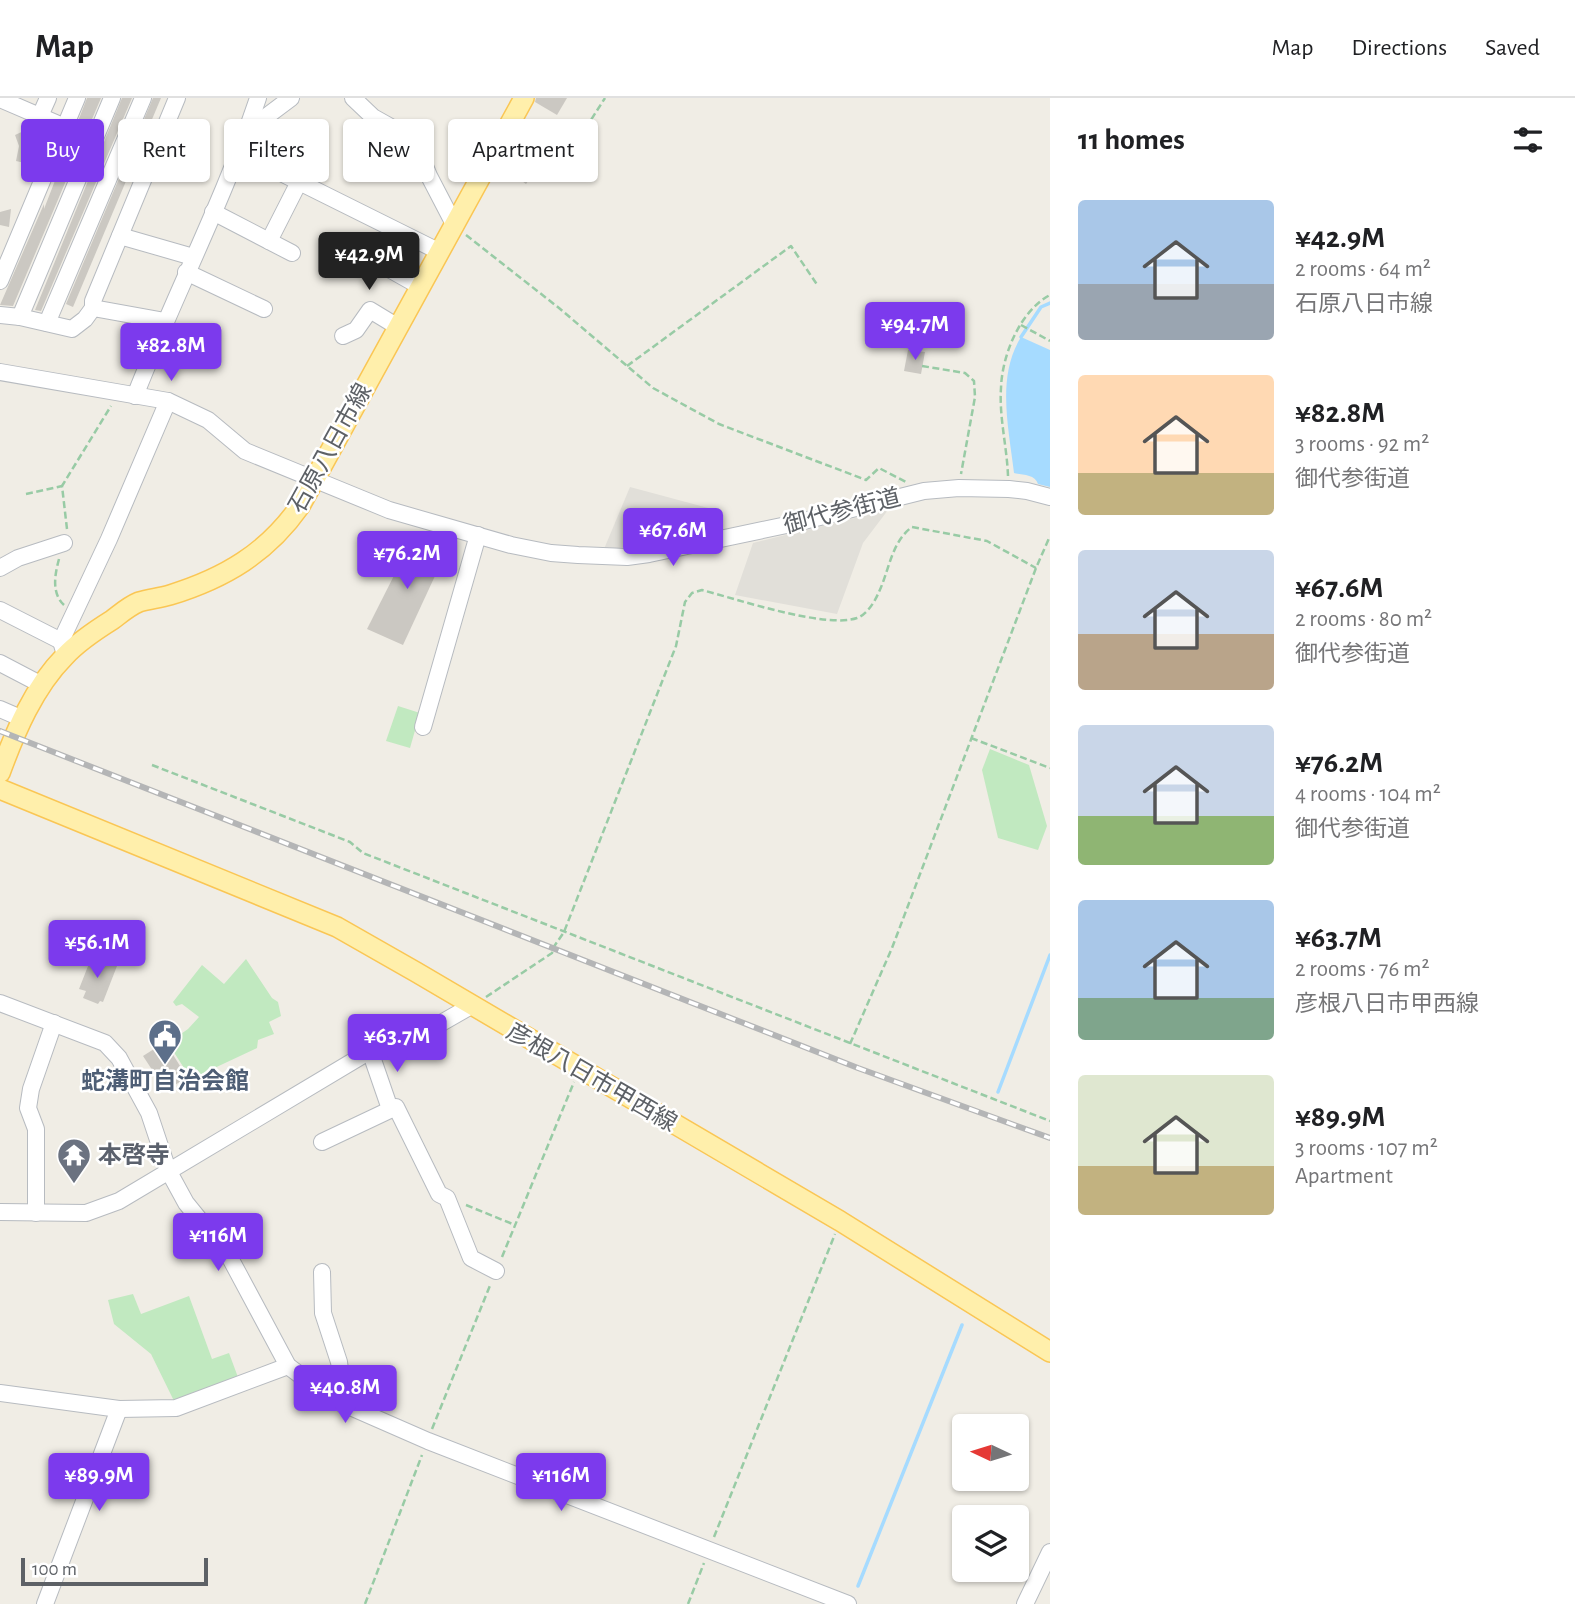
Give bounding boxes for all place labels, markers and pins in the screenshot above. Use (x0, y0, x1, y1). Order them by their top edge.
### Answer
pin: ¥42.9M (312, 232, 426, 292)
pin: ¥94.7M (858, 302, 972, 362)
pin: ¥82.8M (114, 324, 228, 383)
pin: ¥67.6M (616, 508, 730, 568)
pin: ¥76.2M (350, 532, 464, 591)
pin: ¥56.1M (40, 920, 154, 980)
pin: ¥63.7M (340, 1014, 454, 1074)
public building icon: 蛇溝町自治会館 (146, 1017, 184, 1066)
place label: 蛇溝町自治会館 (81, 1068, 249, 1094)
temple icon: 本啓寺 (55, 1136, 93, 1185)
place label: 本啓寺 (98, 1142, 170, 1168)
pin: ¥116M (169, 1214, 267, 1273)
pin: ¥40.8M (288, 1366, 402, 1425)
pin: ¥89.9M (42, 1454, 156, 1513)
pin: ¥116M (512, 1454, 610, 1513)

